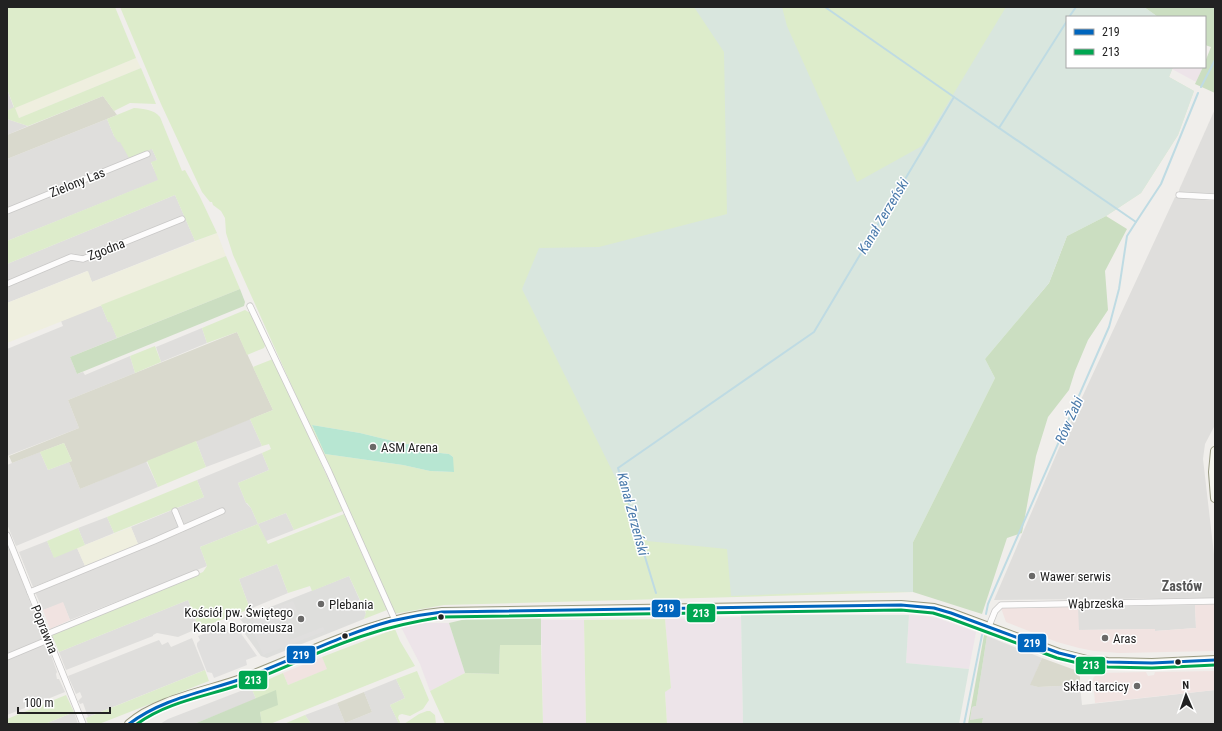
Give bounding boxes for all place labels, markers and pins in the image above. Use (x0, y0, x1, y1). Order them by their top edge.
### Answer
place label: ASM Arena (381, 440, 438, 455)
marker: ASM Arena (368, 442, 378, 452)
place label: Wawer serwis (1040, 569, 1111, 584)
marker: Wawer serwis (1027, 571, 1037, 581)
place label: Plebania (329, 597, 373, 612)
marker: Plebania (316, 599, 326, 609)
place label: Kościół pw. Świętego Karola Boromeusza (184, 605, 293, 635)
unlabelled marker (436, 612, 446, 622)
marker: Kościół pw. Świętego Karola Boromeusza (296, 614, 306, 624)
unlabelled marker (340, 631, 350, 641)
place label: Aras (1113, 631, 1136, 646)
marker: Aras (1100, 633, 1110, 643)
unlabelled marker (1173, 657, 1183, 667)
place label: Skład tarcicy (1063, 679, 1130, 694)
marker: Skład tarcicy (1132, 681, 1142, 691)

